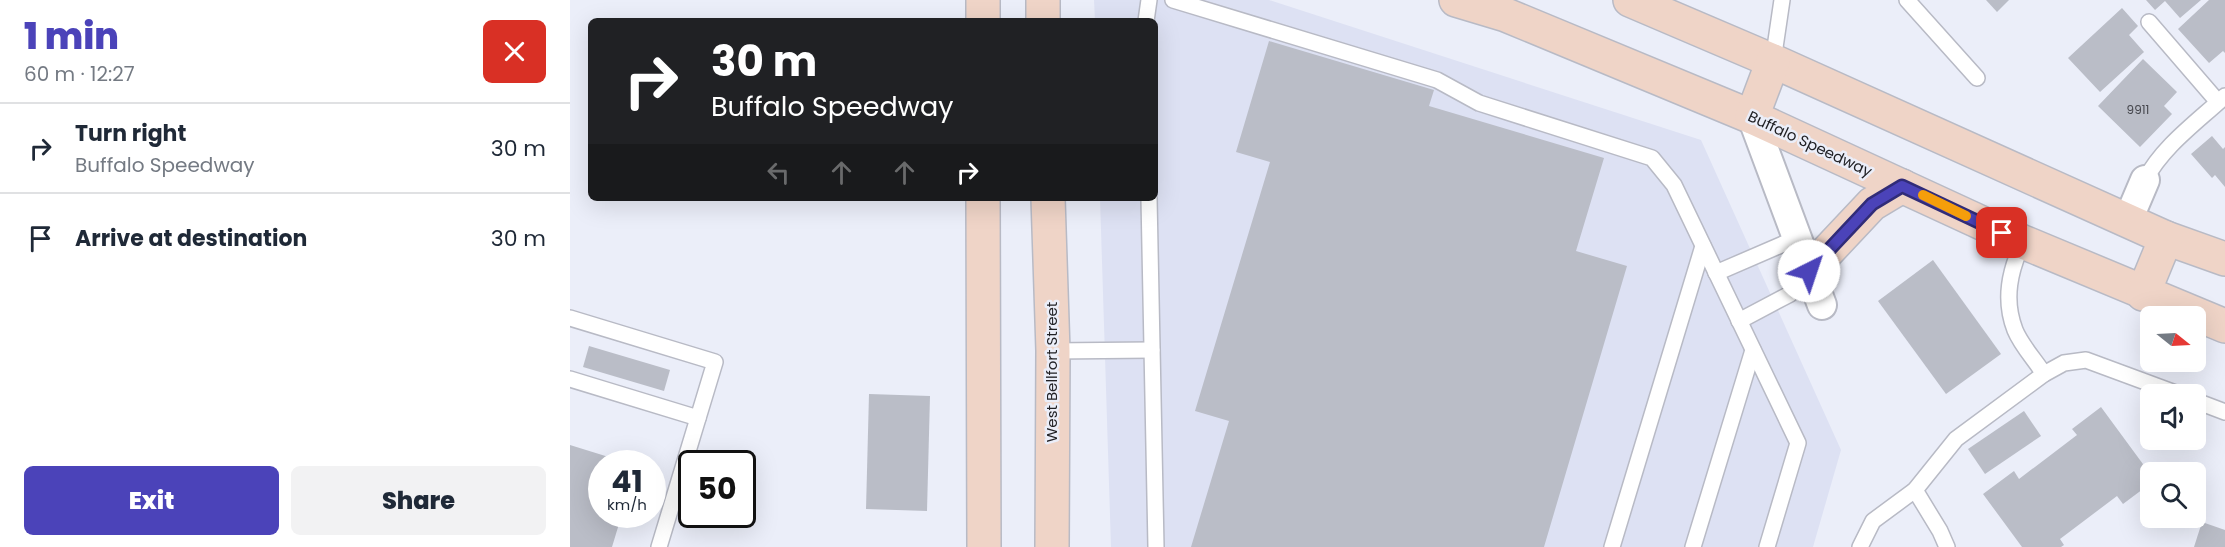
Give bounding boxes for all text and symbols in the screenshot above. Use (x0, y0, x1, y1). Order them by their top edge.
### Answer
text: 1 min (24, 11, 119, 62)
button: close (483, 20, 546, 83)
text: 30 m (711, 32, 817, 91)
icon: right (612, 42, 690, 120)
text: 60 m · 12:27 (24, 60, 135, 88)
text: Buffalo Speedway (711, 88, 953, 125)
house number: 9911 (2127, 101, 2149, 118)
street label: Buffalo Speedway (1745, 106, 1876, 182)
text: Turn right (75, 118, 186, 149)
icon: right (24, 132, 57, 165)
text: 30 m (491, 133, 546, 164)
text: Buffalo Speedway (75, 151, 255, 179)
icon: left (762, 156, 795, 189)
icon: ahead (825, 156, 858, 189)
icon: ahead (888, 156, 921, 189)
icon: right (951, 156, 984, 189)
pin (1976, 207, 2027, 258)
icon: arrive (1985, 216, 2018, 249)
icon: arrive (24, 222, 57, 255)
text: Arrive at destination (75, 223, 307, 254)
text: 30 m (491, 223, 546, 254)
position arrow (1777, 239, 1841, 303)
street label: West Bellfort Street (1041, 302, 1062, 442)
north arrow (2140, 306, 2206, 372)
map controls (2140, 306, 2206, 528)
button: sound (2140, 384, 2206, 450)
speed limit sign: 50 (678, 450, 756, 528)
text: 41 (611, 460, 643, 503)
button: search (2140, 462, 2206, 528)
button: Exit (24, 466, 279, 535)
button: Share (291, 466, 546, 535)
text: km/h (607, 494, 647, 515)

